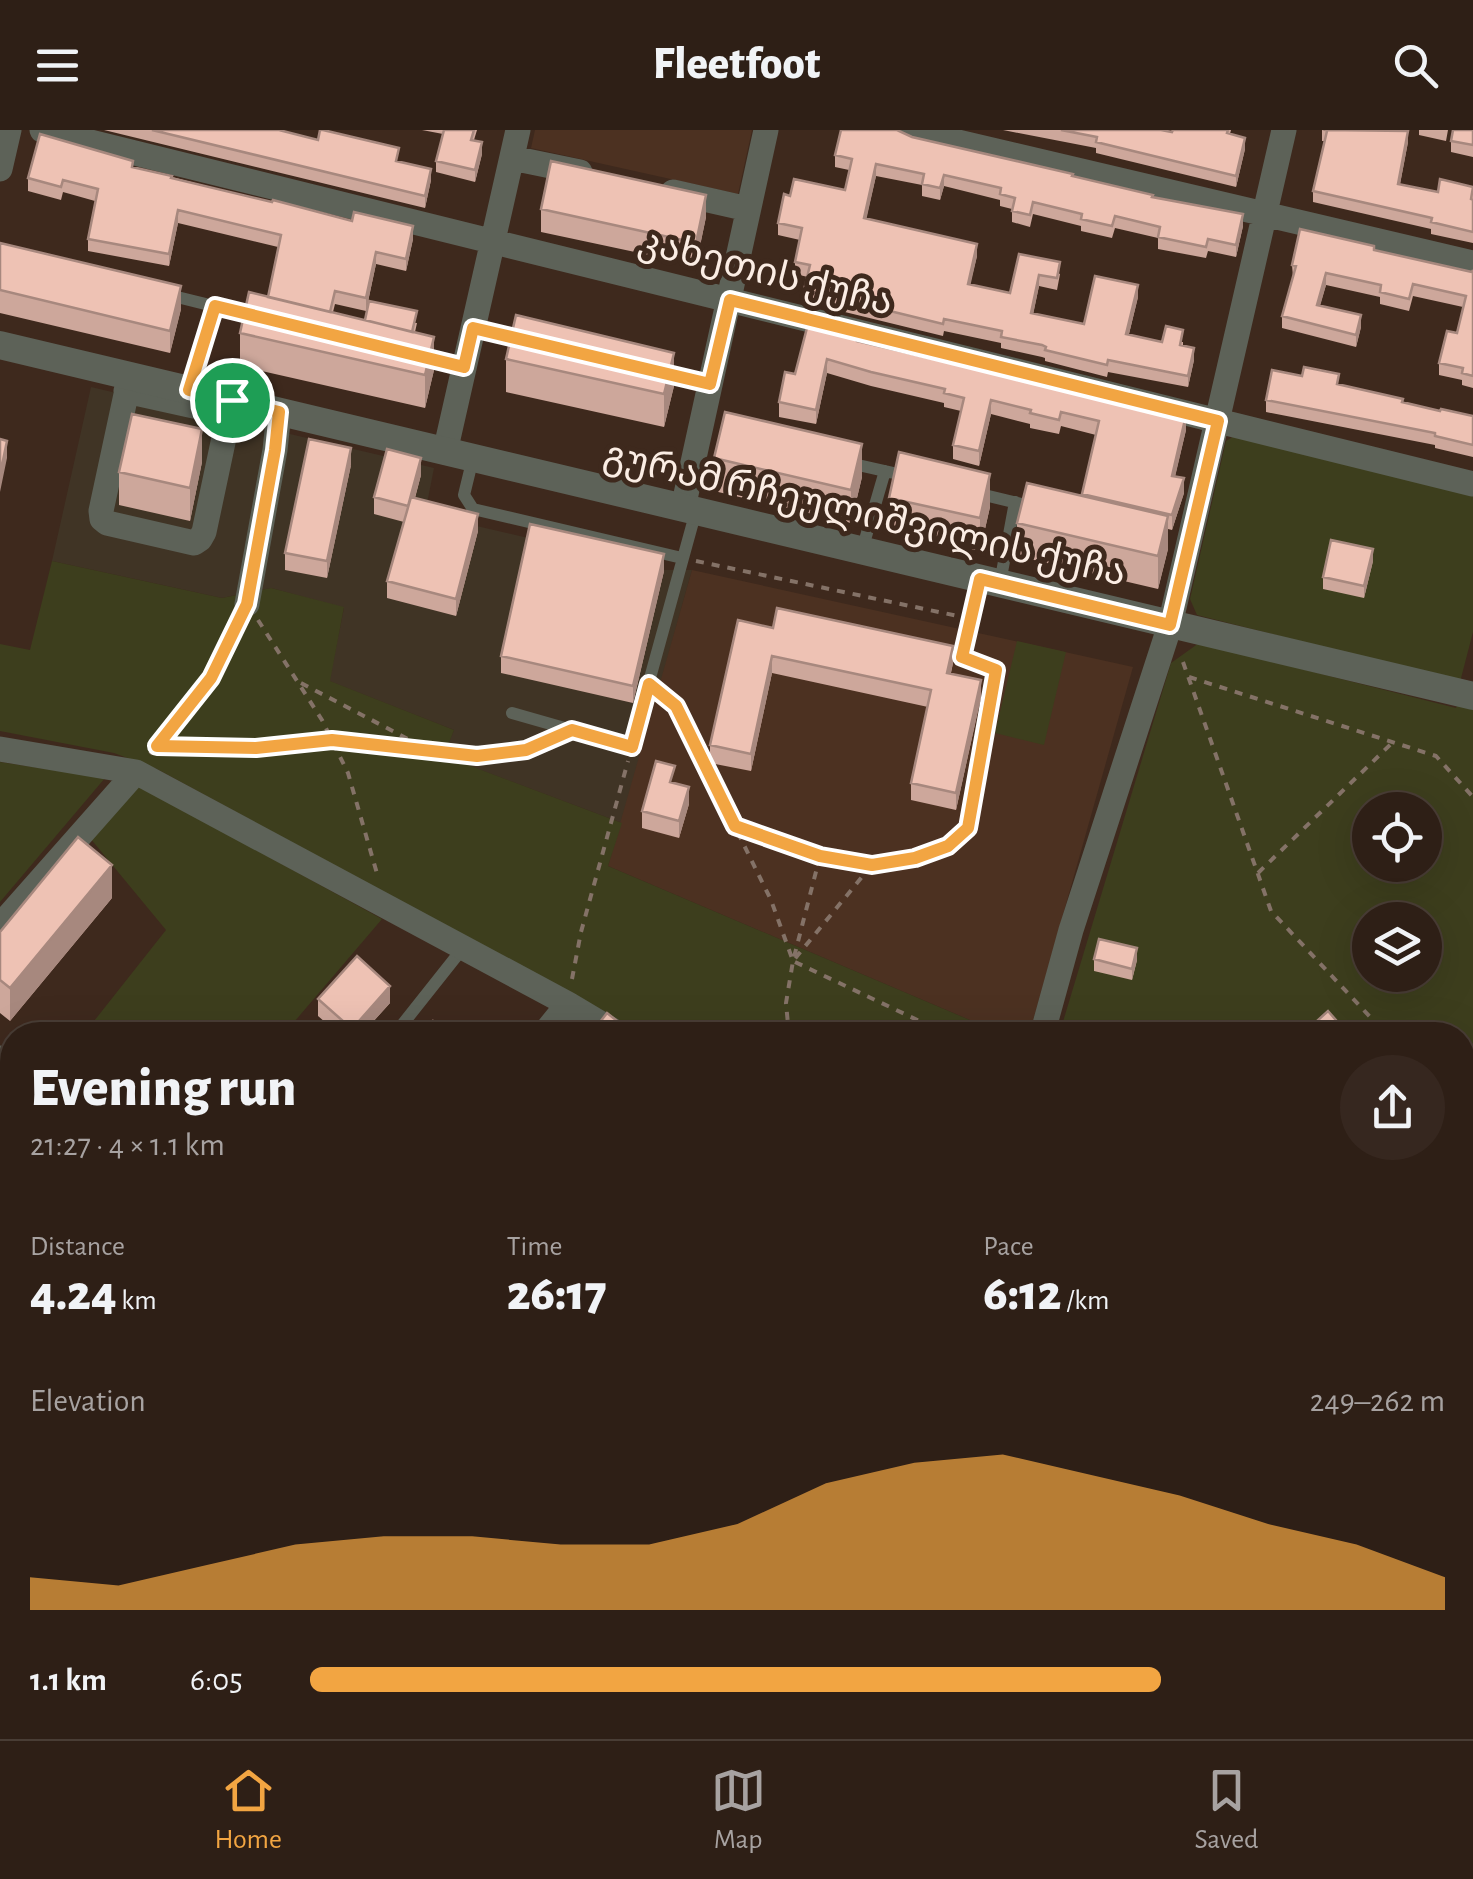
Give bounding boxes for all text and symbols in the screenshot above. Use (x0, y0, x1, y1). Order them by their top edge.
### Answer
icon: menu (30, 38, 85, 93)
icon: search (1388, 38, 1443, 93)
text: Fleetfoot (653, 42, 820, 87)
street label: კახეთის ქუჩა (634, 223, 897, 325)
pin (190, 358, 275, 443)
icon: arrive (205, 373, 260, 428)
street label: გურამ რჩეულიშვილის ქუჩა (599, 436, 1129, 596)
map controls (1352, 792, 1442, 992)
button: locate (1352, 792, 1442, 882)
button: layers (1352, 902, 1442, 992)
button: share (1340, 1055, 1445, 1160)
text: Evening run (30, 1061, 296, 1116)
text: 21:27 · 4 × 1.1 km (30, 1129, 225, 1161)
text: Distance (30, 1233, 125, 1261)
text: Time (507, 1233, 562, 1261)
text: Pace (983, 1233, 1034, 1261)
text: 4.24 (30, 1269, 117, 1319)
text: 26:17 (507, 1269, 607, 1319)
text: 6:12 (983, 1269, 1062, 1319)
text: km (117, 1287, 157, 1315)
text: /km (1062, 1287, 1109, 1315)
text: Elevation (30, 1385, 146, 1417)
text: 249–262 m (1310, 1385, 1445, 1417)
text: 1.1 km (30, 1664, 107, 1696)
text: 6:05 (190, 1664, 243, 1696)
tab: Home (214, 1763, 282, 1857)
tab: Map (711, 1763, 766, 1857)
tab: Saved (1194, 1763, 1259, 1857)

